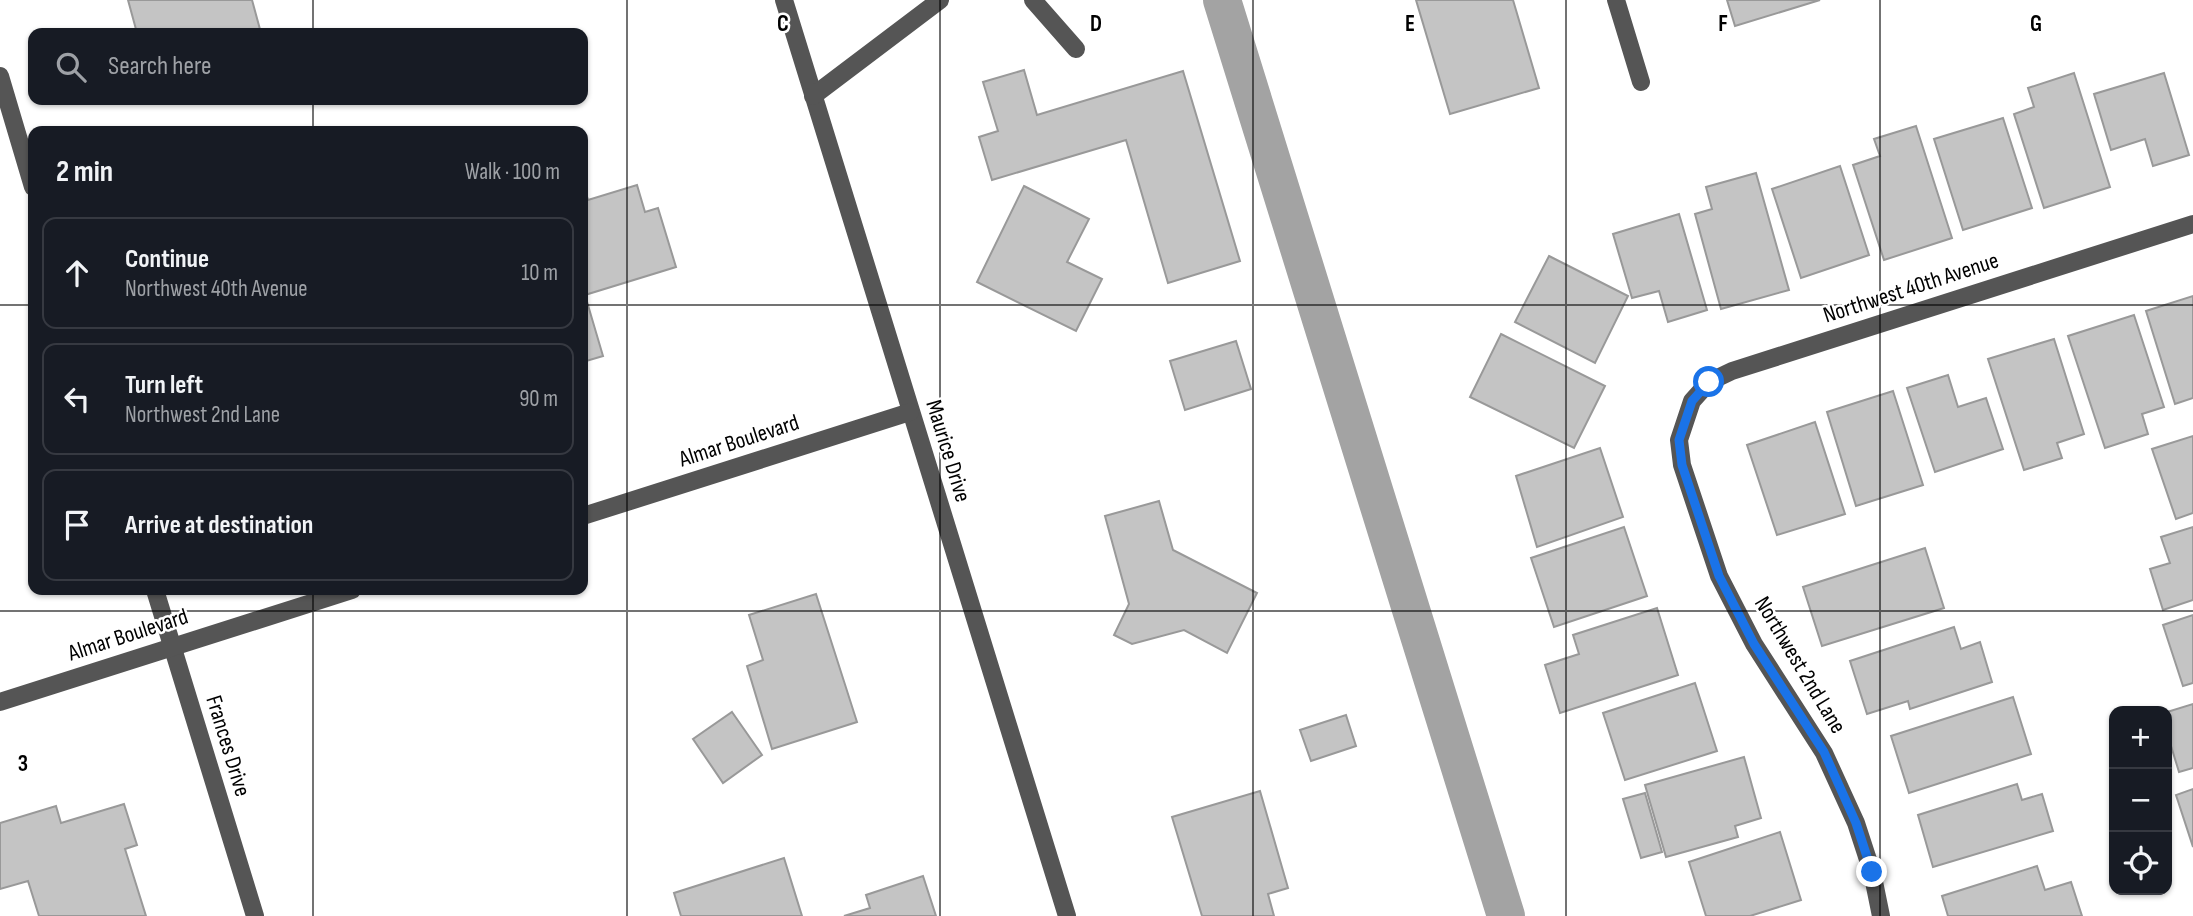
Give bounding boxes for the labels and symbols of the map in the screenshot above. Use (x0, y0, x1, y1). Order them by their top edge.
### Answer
text: C (777, 10, 789, 38)
text: D (1090, 10, 1102, 38)
text: E (1405, 10, 1415, 38)
text: F (1718, 10, 1728, 38)
text: G (2030, 10, 2042, 38)
street label: Northwest 40th Avenue (1820, 246, 2002, 330)
route start (1693, 366, 1724, 397)
street label: Maurice Drive (919, 397, 977, 505)
street label: Almar Boulevard (675, 408, 802, 474)
street label: Northwest 2nd Lane (1748, 591, 1852, 739)
street label: Almar Boulevard (64, 602, 191, 668)
street label: Frances Drive (199, 692, 257, 800)
text: 3 (18, 750, 28, 778)
route end (1856, 856, 1887, 887)

